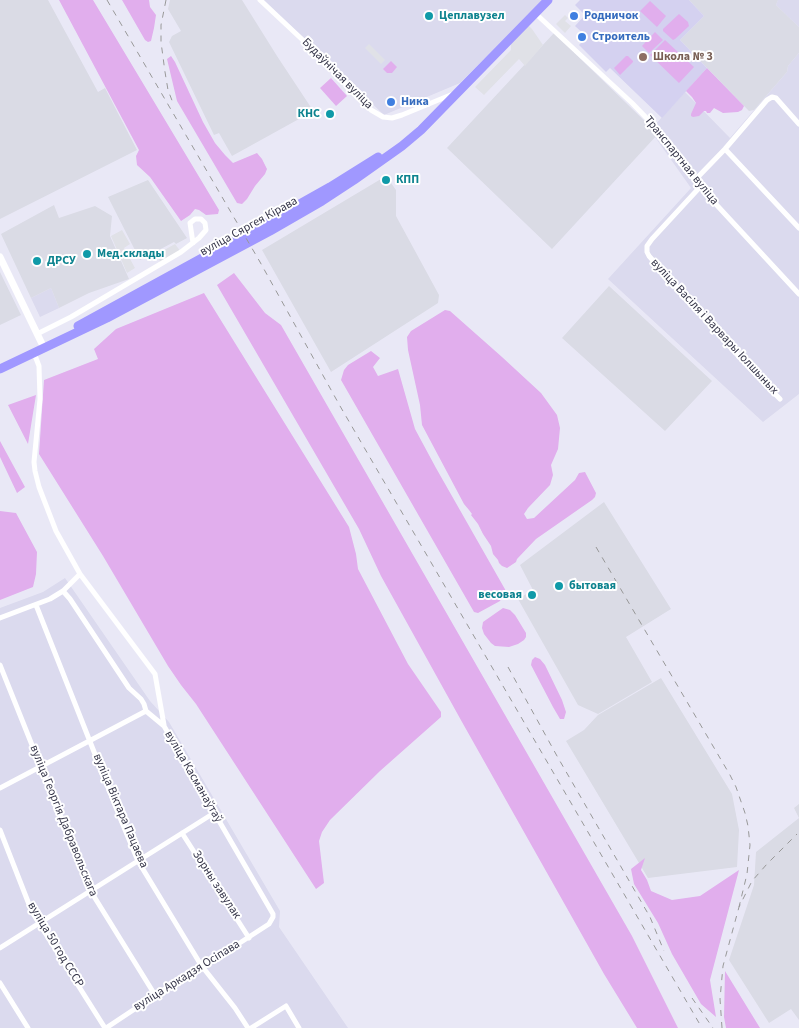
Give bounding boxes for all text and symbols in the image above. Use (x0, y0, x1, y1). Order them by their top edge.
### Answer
place label: Цеплавузел (439, 9, 505, 23)
place label: Родничок (584, 9, 638, 23)
marker: Цеплавузел (423, 10, 435, 22)
marker: Родничок (568, 10, 580, 22)
place label: Строитель (592, 30, 650, 44)
marker: Строитель (576, 31, 588, 43)
street label: Будаўнічая вуліца (298, 35, 376, 113)
place label: Школа № 3 (653, 50, 713, 64)
marker: Школа № 3 (637, 51, 649, 63)
place label: Ника (401, 95, 429, 109)
marker: Ника (385, 96, 397, 108)
place label: КНС (298, 107, 320, 121)
marker: КНС (324, 108, 336, 120)
street label: Транспартная вуліца (641, 114, 721, 208)
place label: КПП (396, 173, 419, 187)
marker: КПП (380, 174, 392, 186)
street label: вуліца Сяргея Кірава (198, 194, 300, 260)
place label: Мед.склады (97, 247, 164, 261)
marker: Мед.склады (81, 248, 93, 260)
place label: ДРСУ (47, 254, 76, 268)
marker: ДРСУ (31, 255, 43, 267)
street label: вуліца Васіля і Варвары Іолшыных (647, 256, 781, 398)
place label: бытовая (569, 579, 616, 593)
marker: бытовая (553, 580, 565, 592)
place label: весовая (478, 588, 522, 602)
marker: весовая (526, 589, 538, 601)
street label: вуліца Касманаўтаў (161, 729, 225, 825)
street label: вуліца Георгія Дабравольскага (26, 743, 100, 899)
street label: вуліца Віктара Пацаева (89, 752, 151, 870)
street label: Зорны завулак (189, 848, 243, 922)
street label: вуліца 50 год СССР (24, 900, 86, 990)
street label: вуліца Аркадзя Осіпава (131, 937, 243, 1015)

